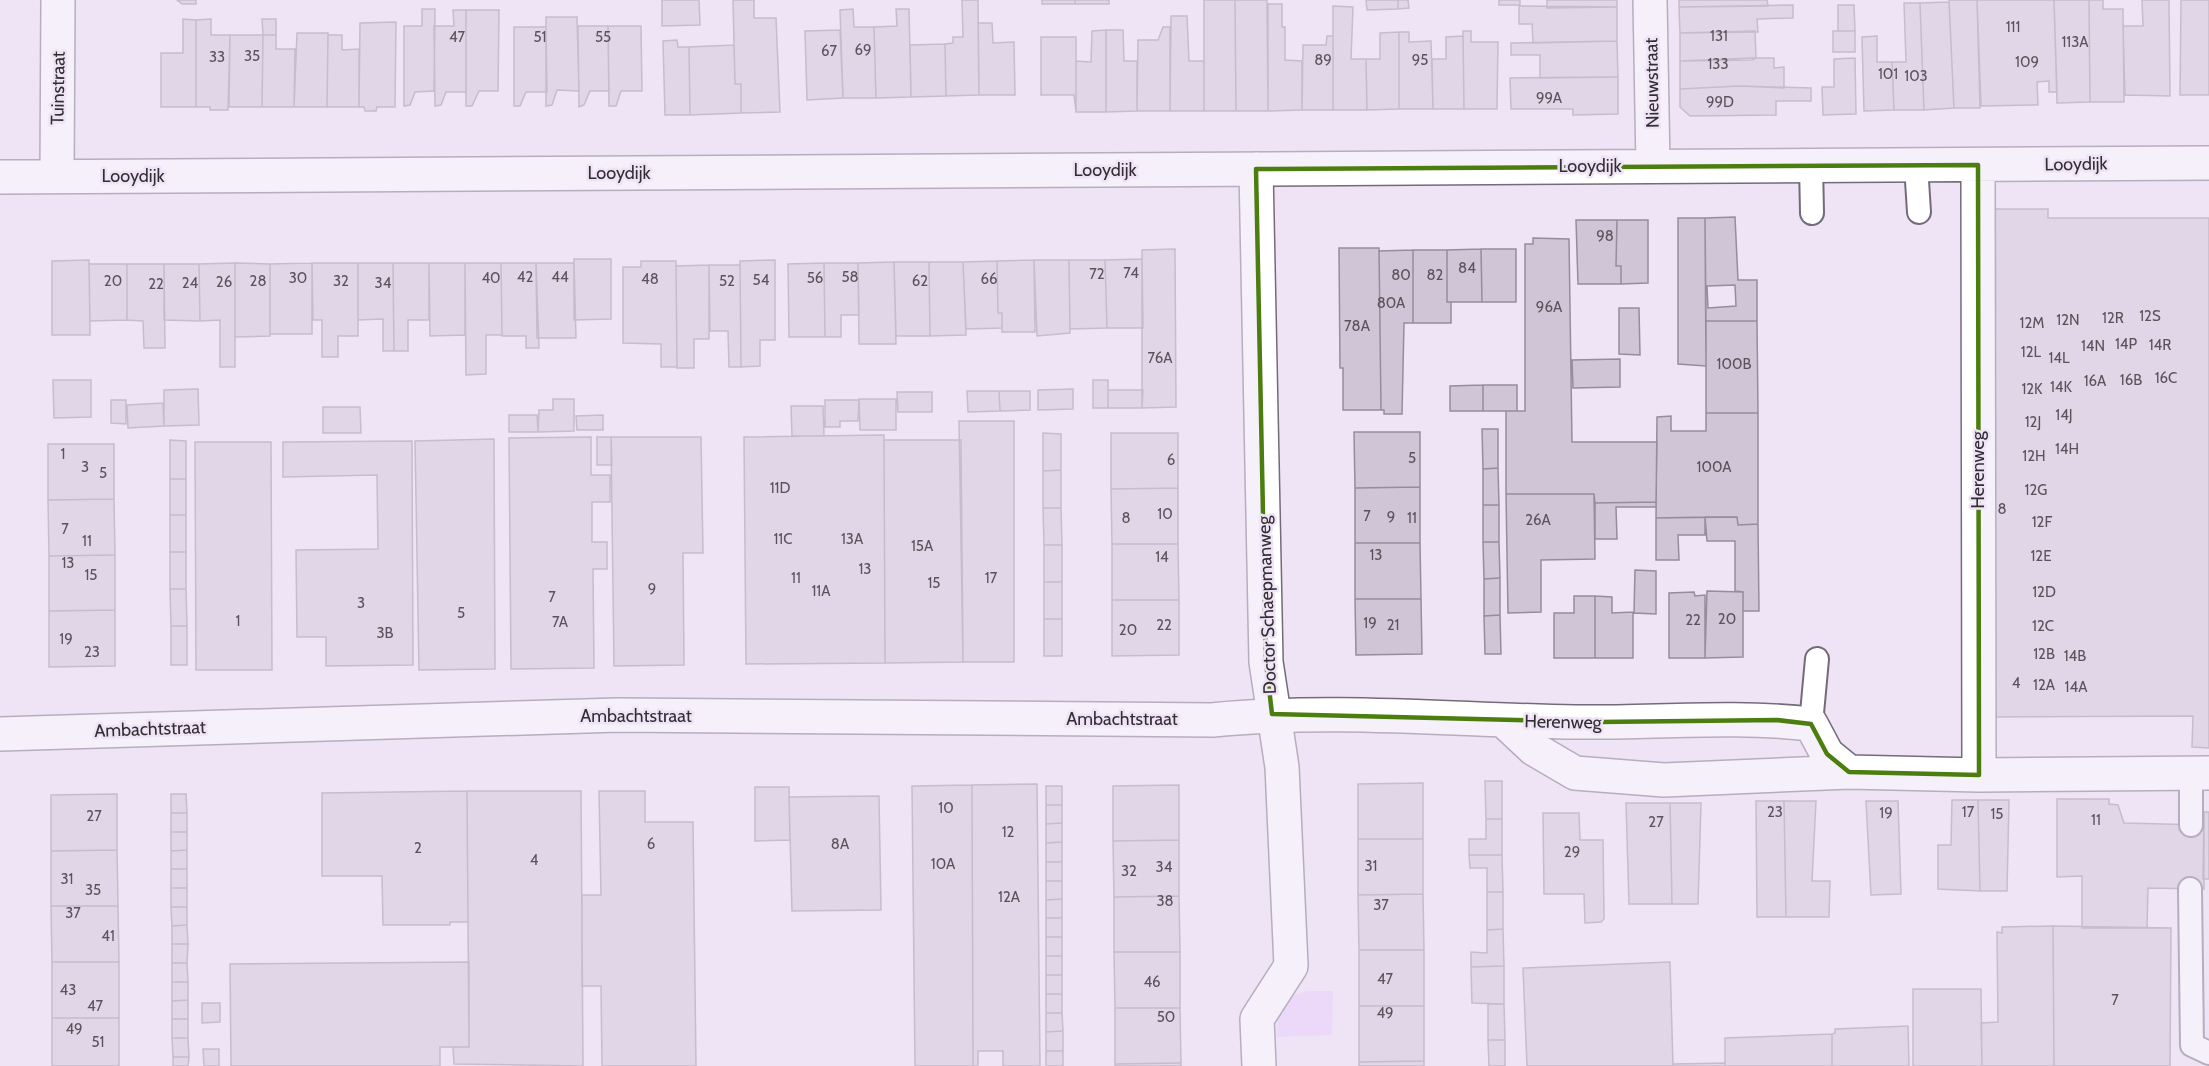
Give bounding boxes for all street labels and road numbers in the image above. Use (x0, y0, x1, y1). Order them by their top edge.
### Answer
street label: Nieuwstraat (1640, 38, 1664, 128)
street label: Tuinstraat (46, 51, 70, 125)
street label: Looydijk (2044, 152, 2109, 176)
street label: Looydijk (1558, 155, 1622, 177)
street label: Looydijk (1073, 159, 1137, 181)
street label: Looydijk (587, 162, 651, 184)
street label: Looydijk (101, 165, 165, 187)
street label: Herenweg (1967, 430, 1989, 509)
street label: Doctor Schaepmanweg (1253, 514, 1281, 695)
street label: Ambachtstraat (580, 705, 692, 727)
street label: Ambachtstraat (1066, 708, 1178, 730)
street label: Herenweg (1524, 710, 1603, 734)
street label: Ambachtstraat (94, 716, 206, 742)

